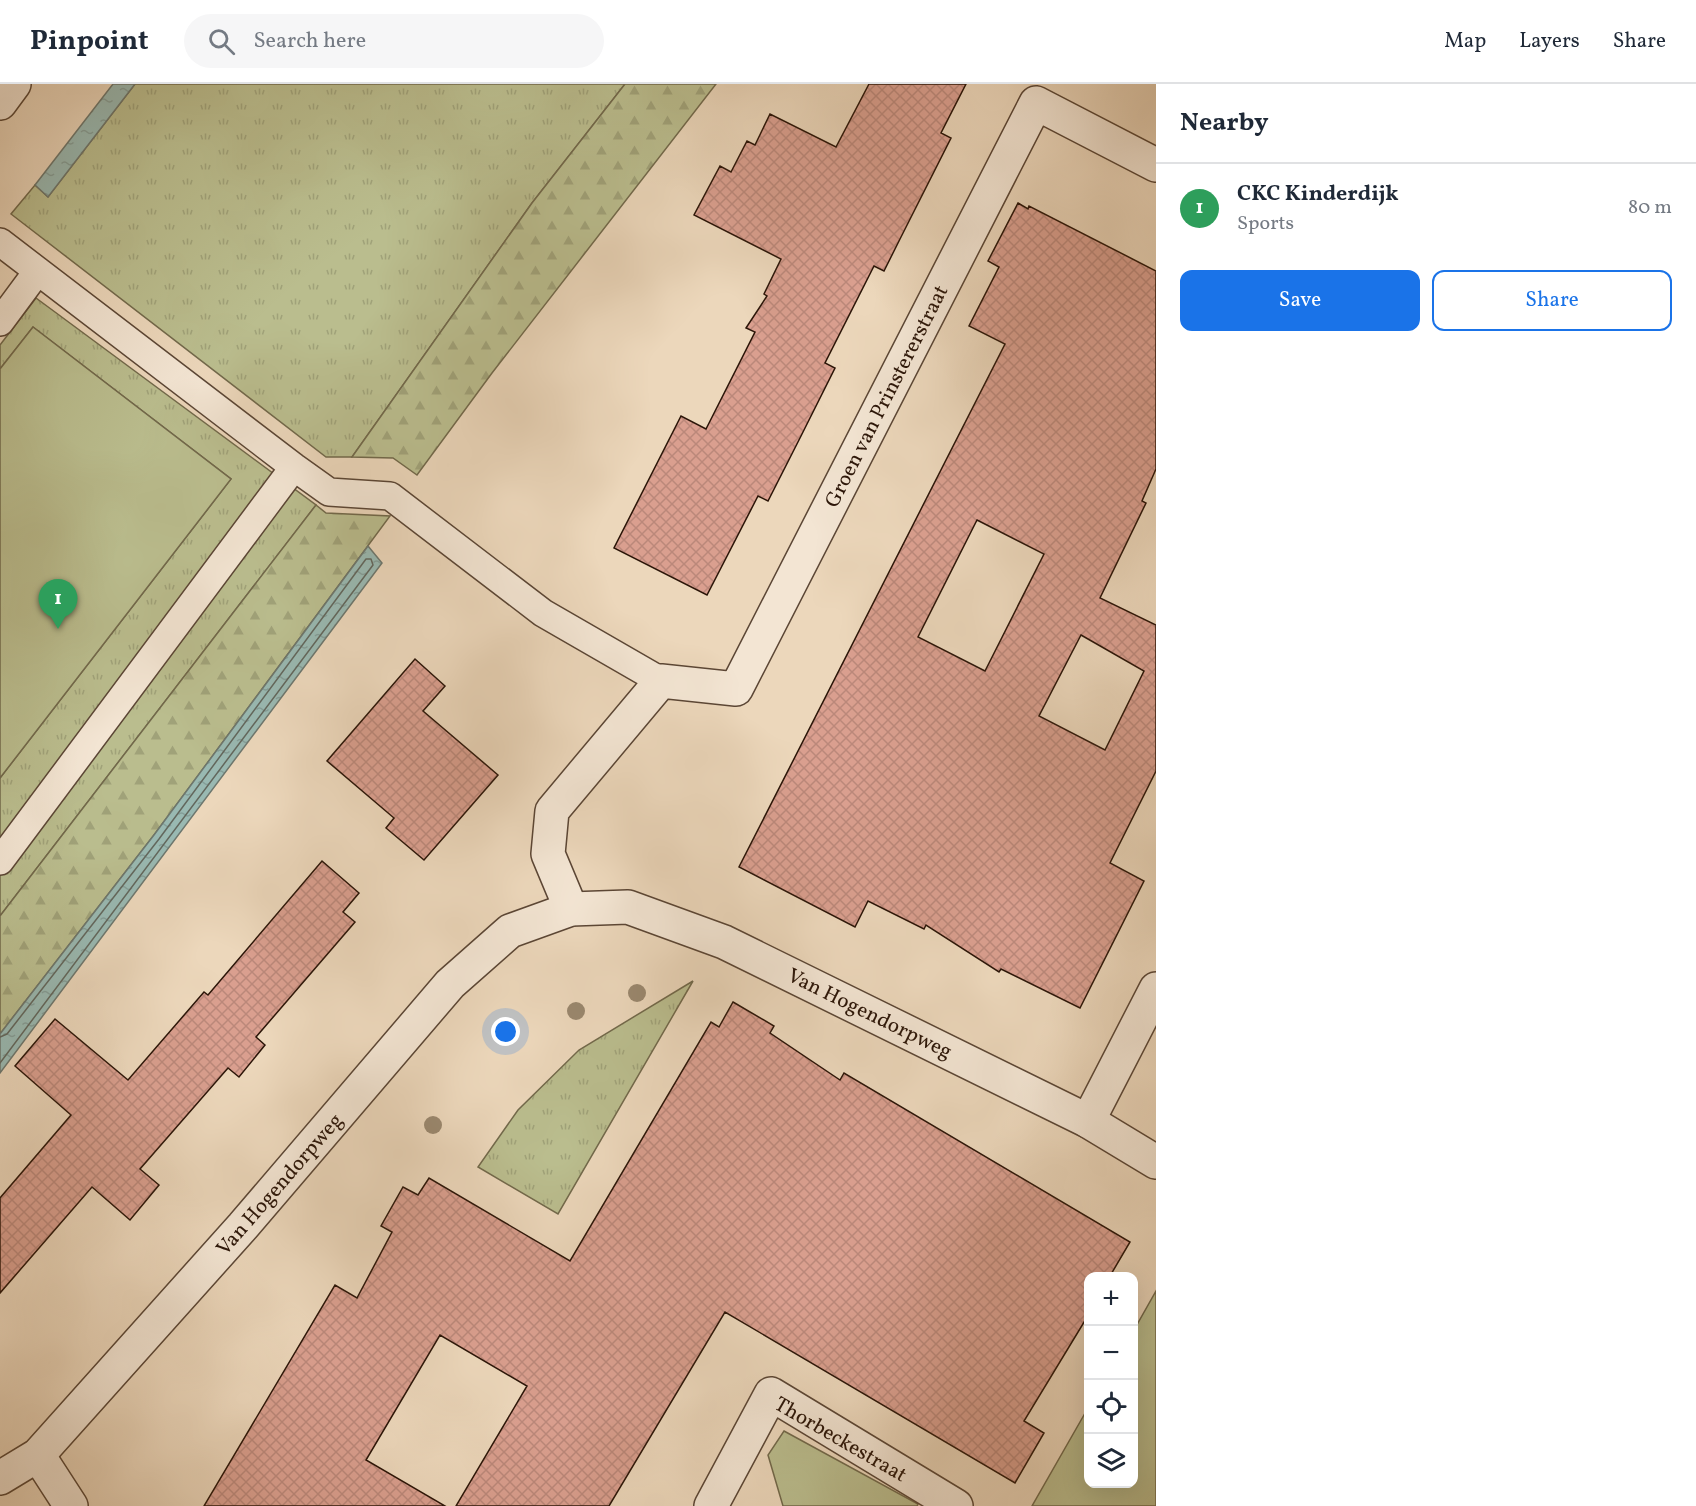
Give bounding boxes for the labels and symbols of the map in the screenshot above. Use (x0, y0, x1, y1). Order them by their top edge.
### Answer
street label: Groen van Prinstererstraat (819, 280, 956, 513)
pin: 1 (38, 580, 78, 629)
street label: Van Hogendorpweg (782, 962, 957, 1067)
your location (491, 1017, 520, 1046)
street label: Van Hogendorpweg (210, 1107, 350, 1263)
street label: Thorbeckestraat (769, 1391, 912, 1490)

